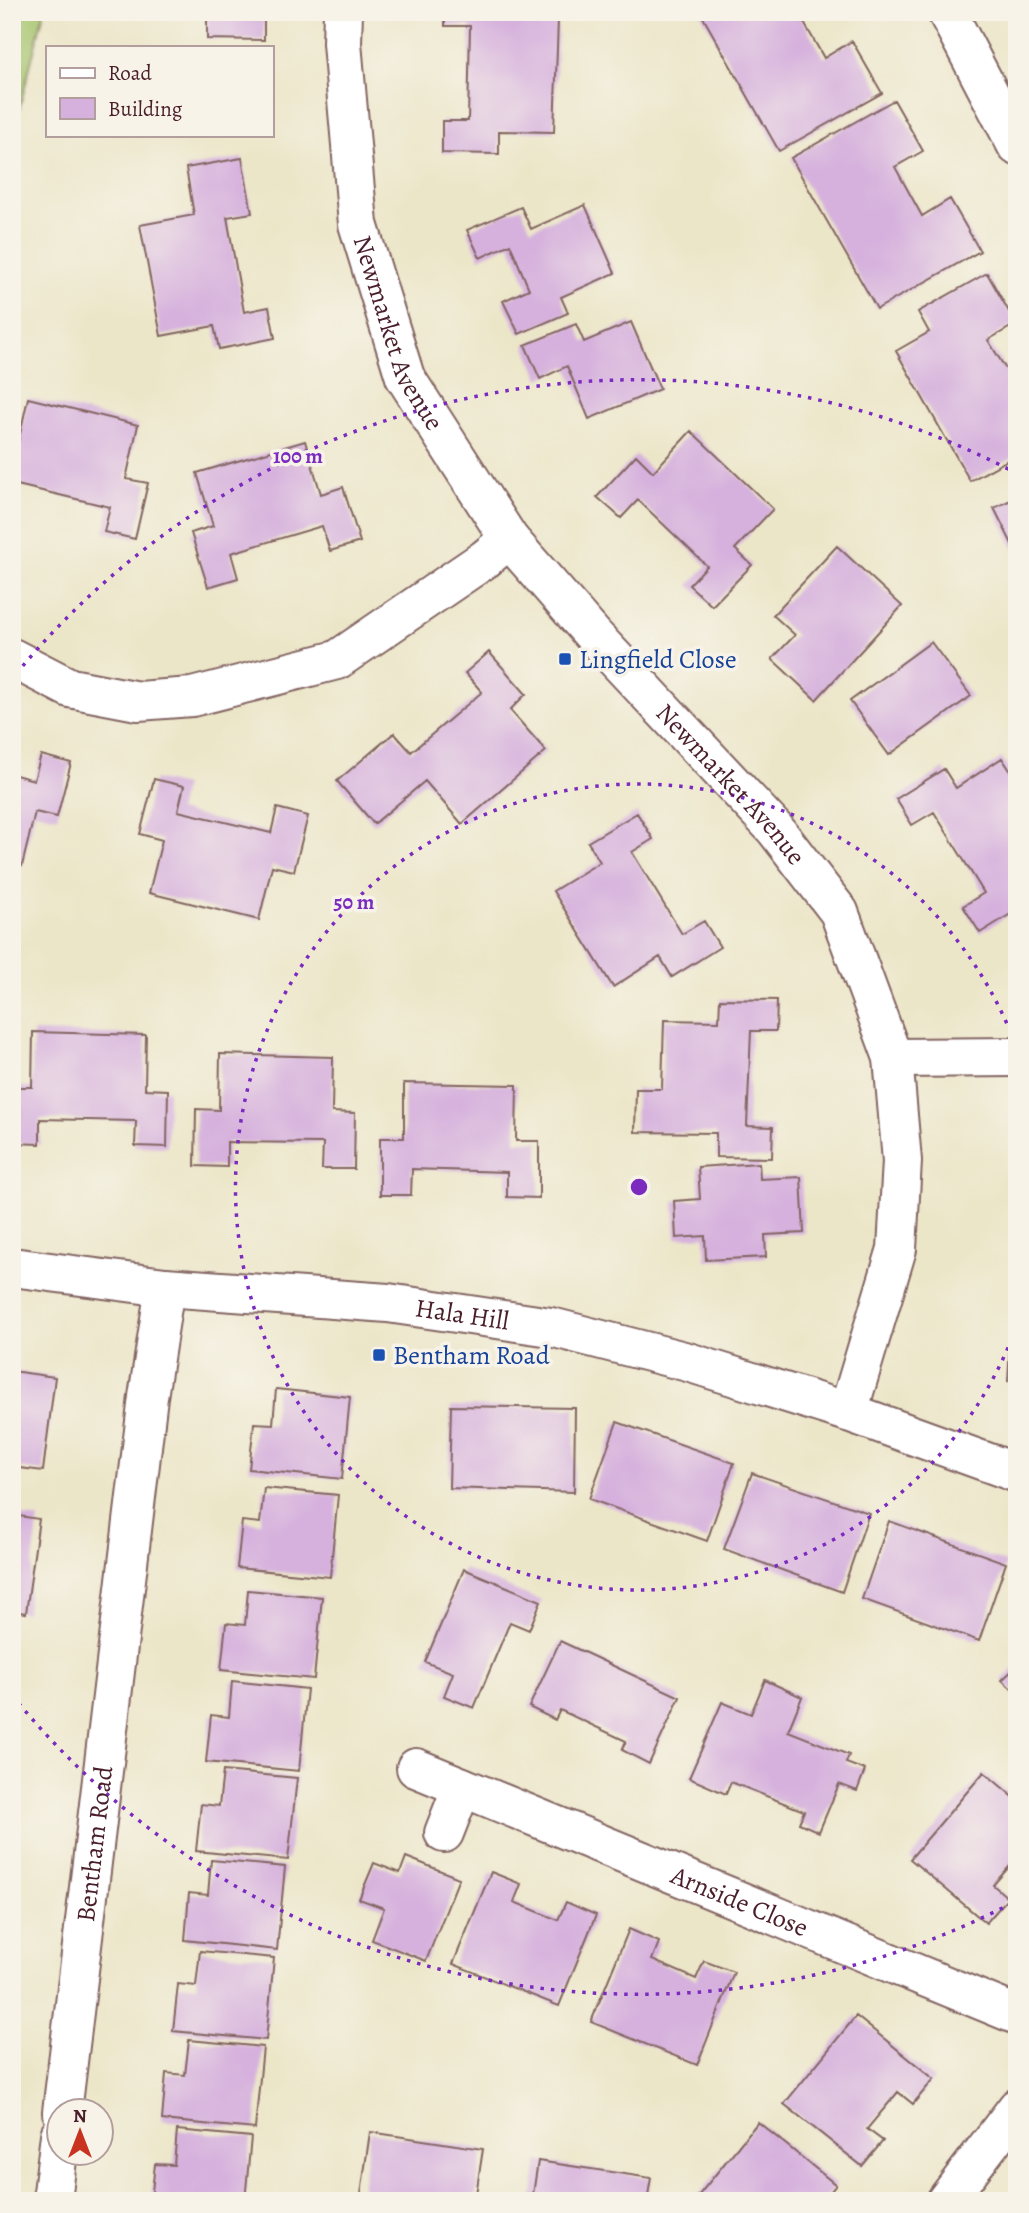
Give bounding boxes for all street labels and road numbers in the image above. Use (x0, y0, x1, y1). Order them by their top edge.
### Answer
street label: Newmarket Avenue (345, 231, 452, 437)
street label: Newmarket Avenue (648, 696, 814, 872)
street label: Hala Hill (413, 1290, 512, 1338)
street label: Bentham Road (68, 1764, 121, 1924)
street label: Arnside Close (665, 1857, 814, 1945)

